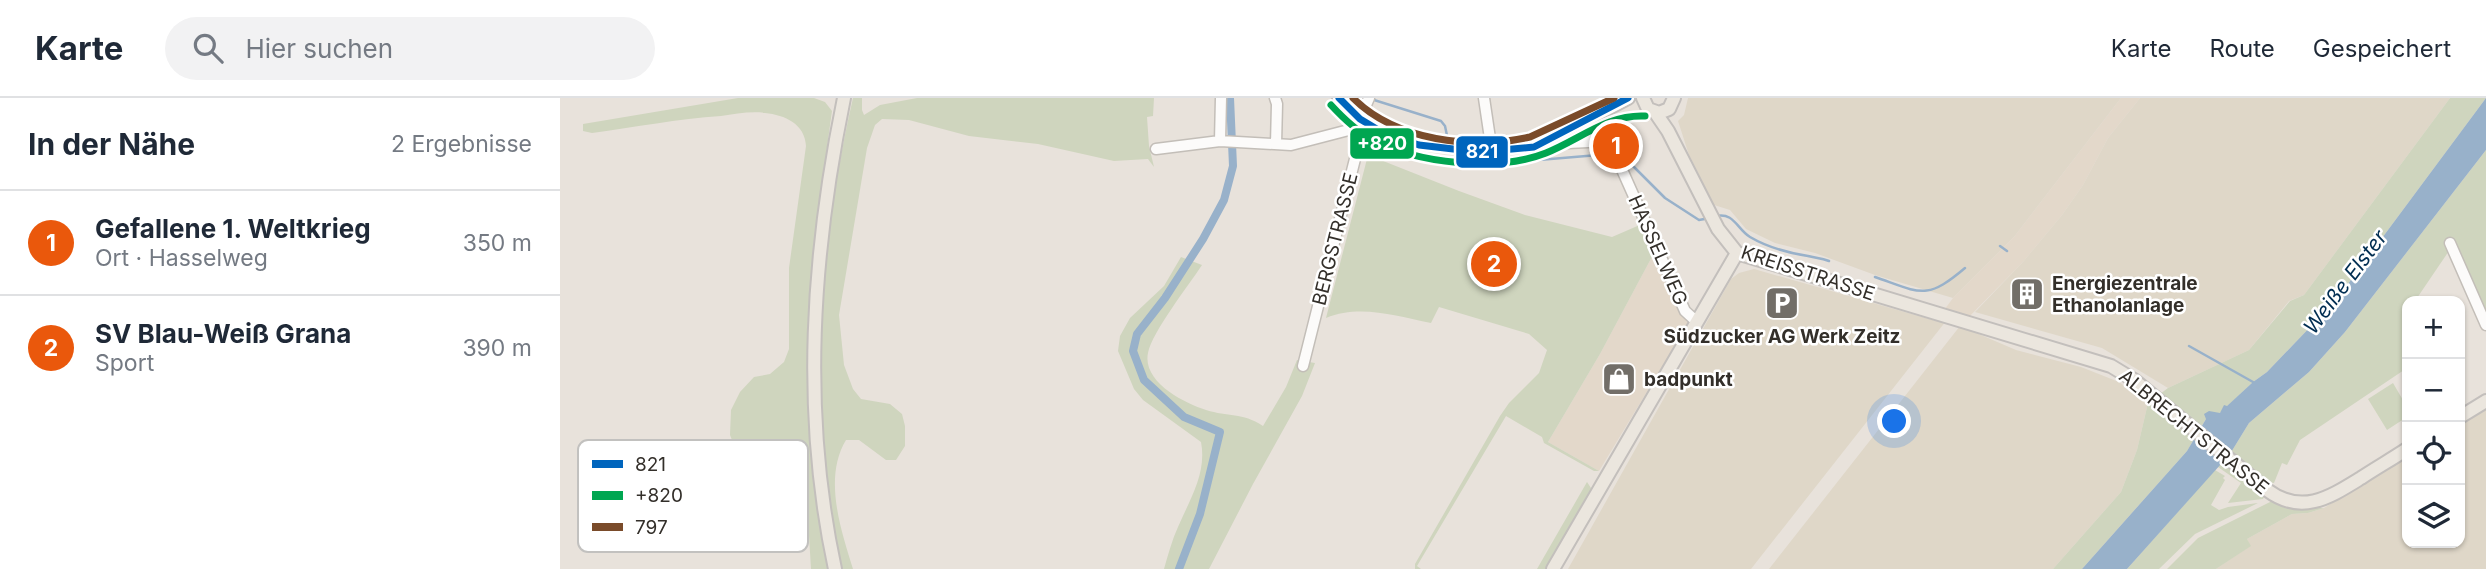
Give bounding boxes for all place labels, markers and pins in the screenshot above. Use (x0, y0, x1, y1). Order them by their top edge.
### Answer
pin: 1 (1593, 120, 1639, 172)
pin: 2 (1471, 238, 1517, 290)
place label: Energiezentrale Ethanolanlage (2052, 272, 2198, 317)
building icon: Energiezentrale Ethanolanlage (2008, 275, 2046, 313)
parking icon: Südzucker AG Werk Zeitz (1763, 284, 1801, 322)
place label: Südzucker AG Werk Zeitz (1664, 325, 1901, 348)
shop icon: badpunkt (1600, 360, 1638, 398)
place label: badpunkt (1644, 368, 1733, 391)

